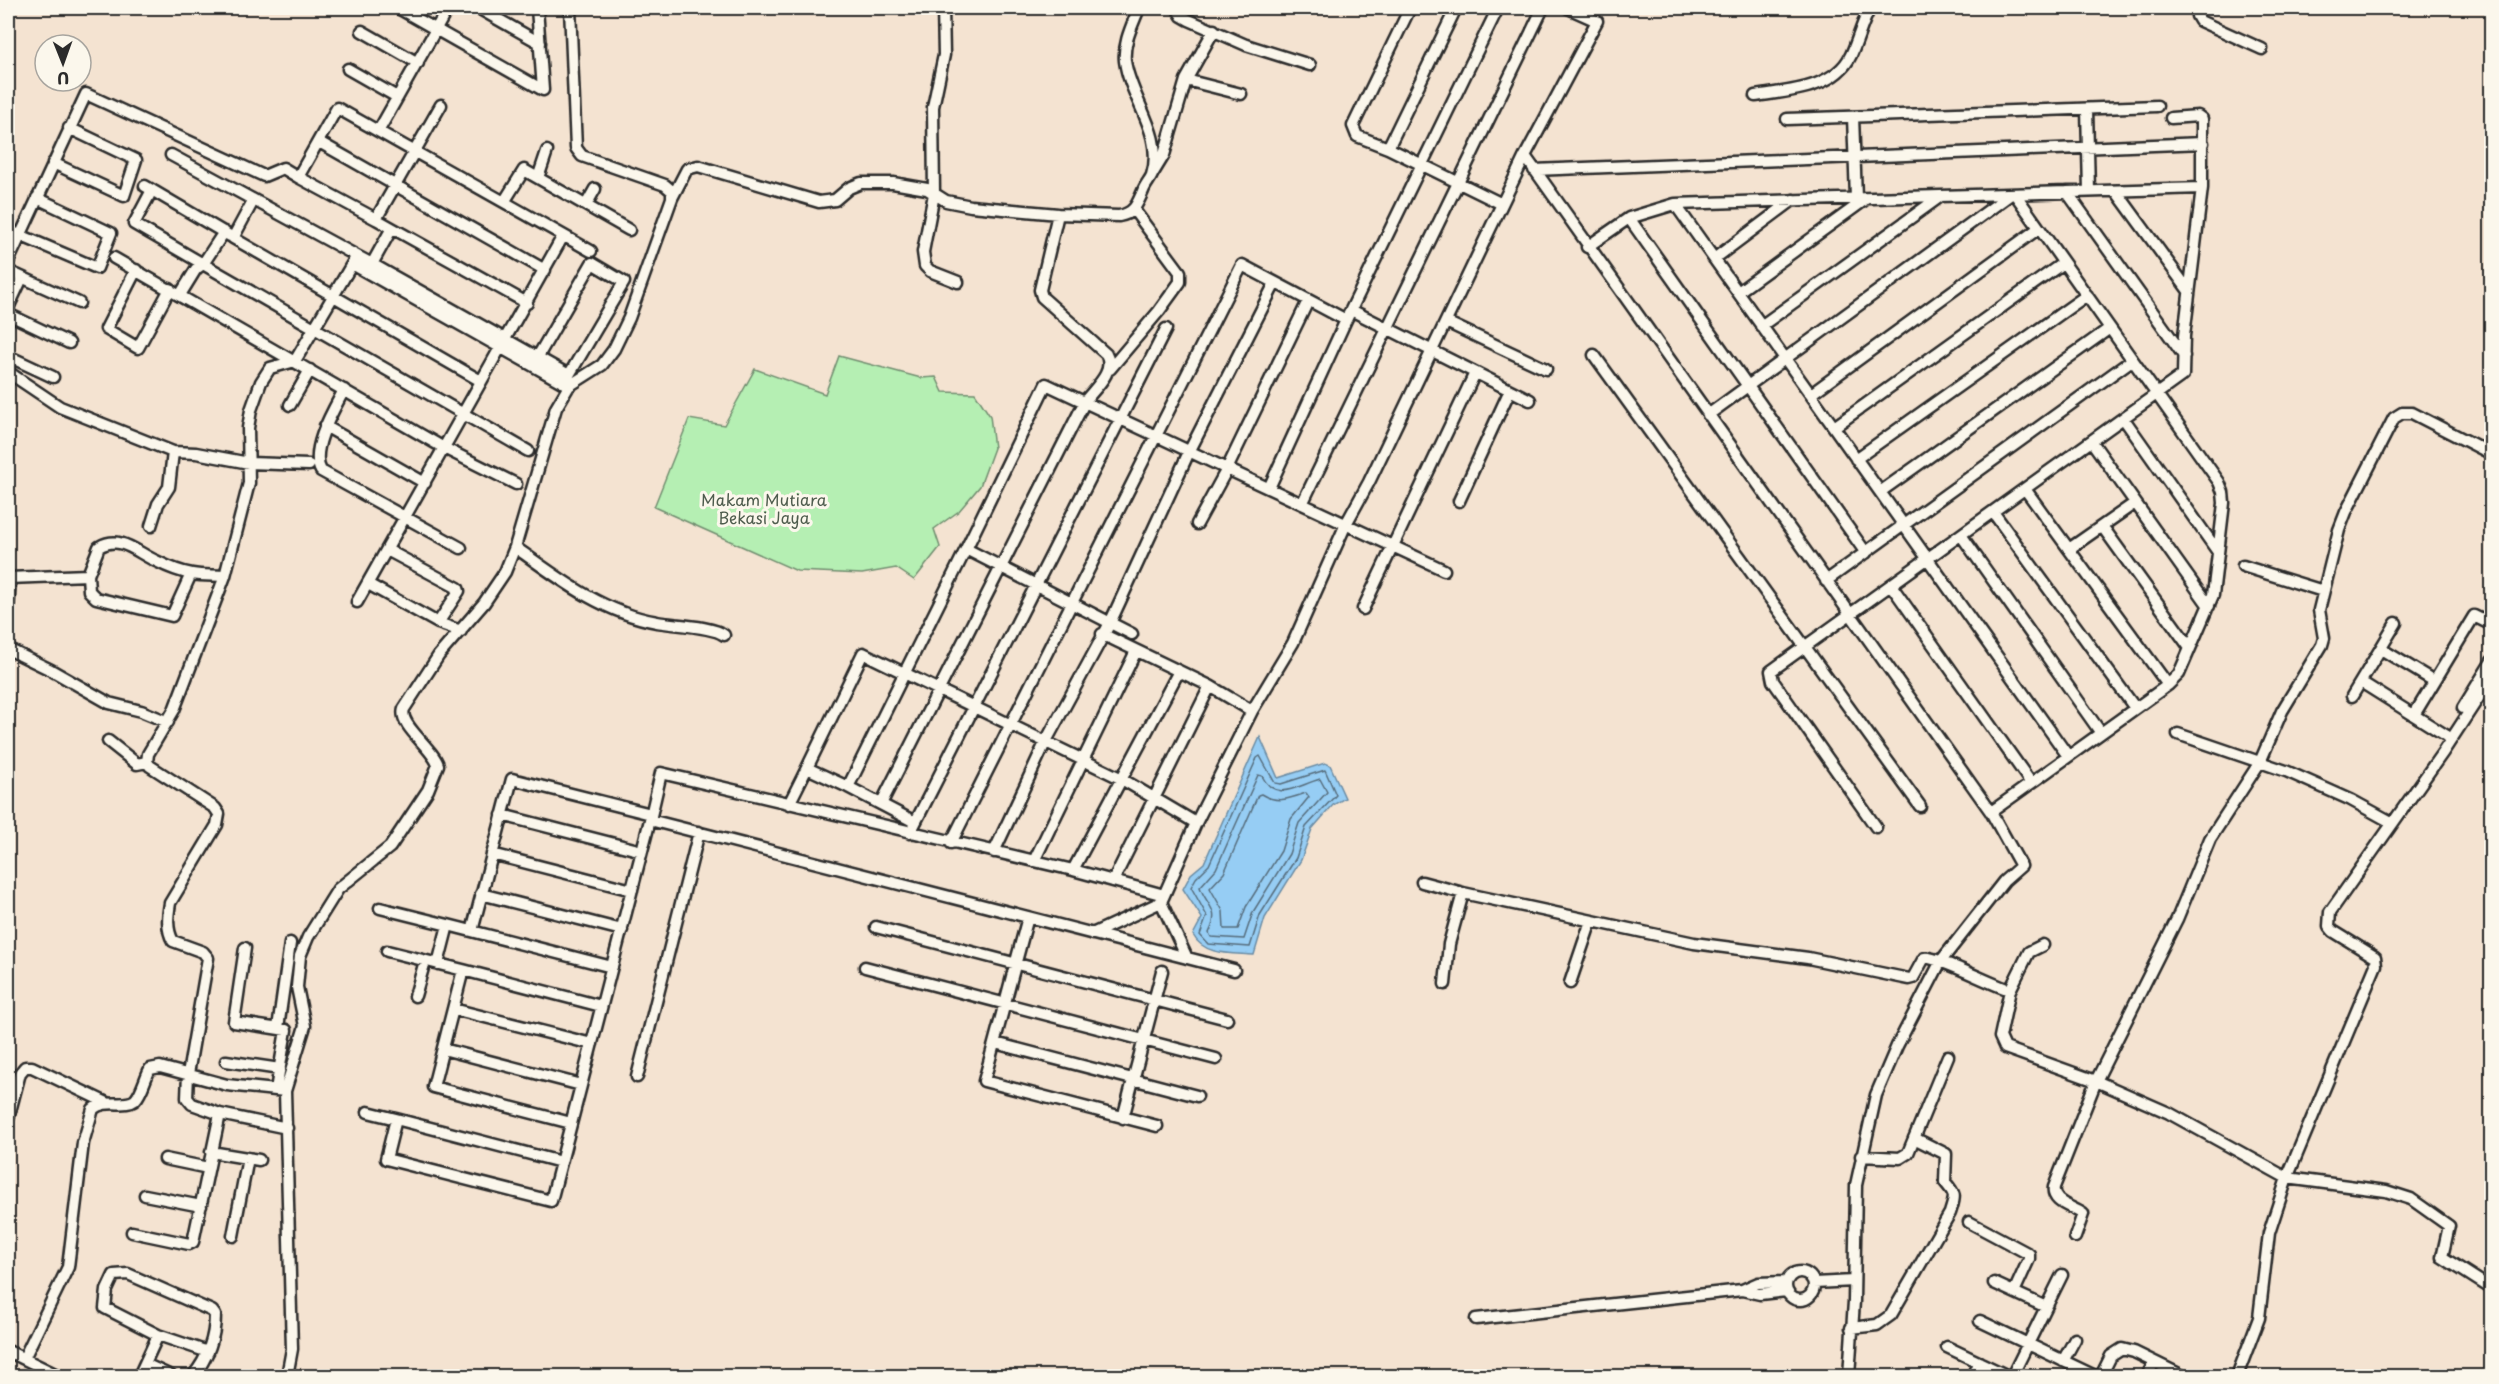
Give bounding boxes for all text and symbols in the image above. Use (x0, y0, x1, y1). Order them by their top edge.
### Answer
north arrow (33, 33, 93, 93)
text: U (57, 67, 70, 91)
park label: Makam Mutiara Bekasi Jaya (701, 487, 827, 529)

